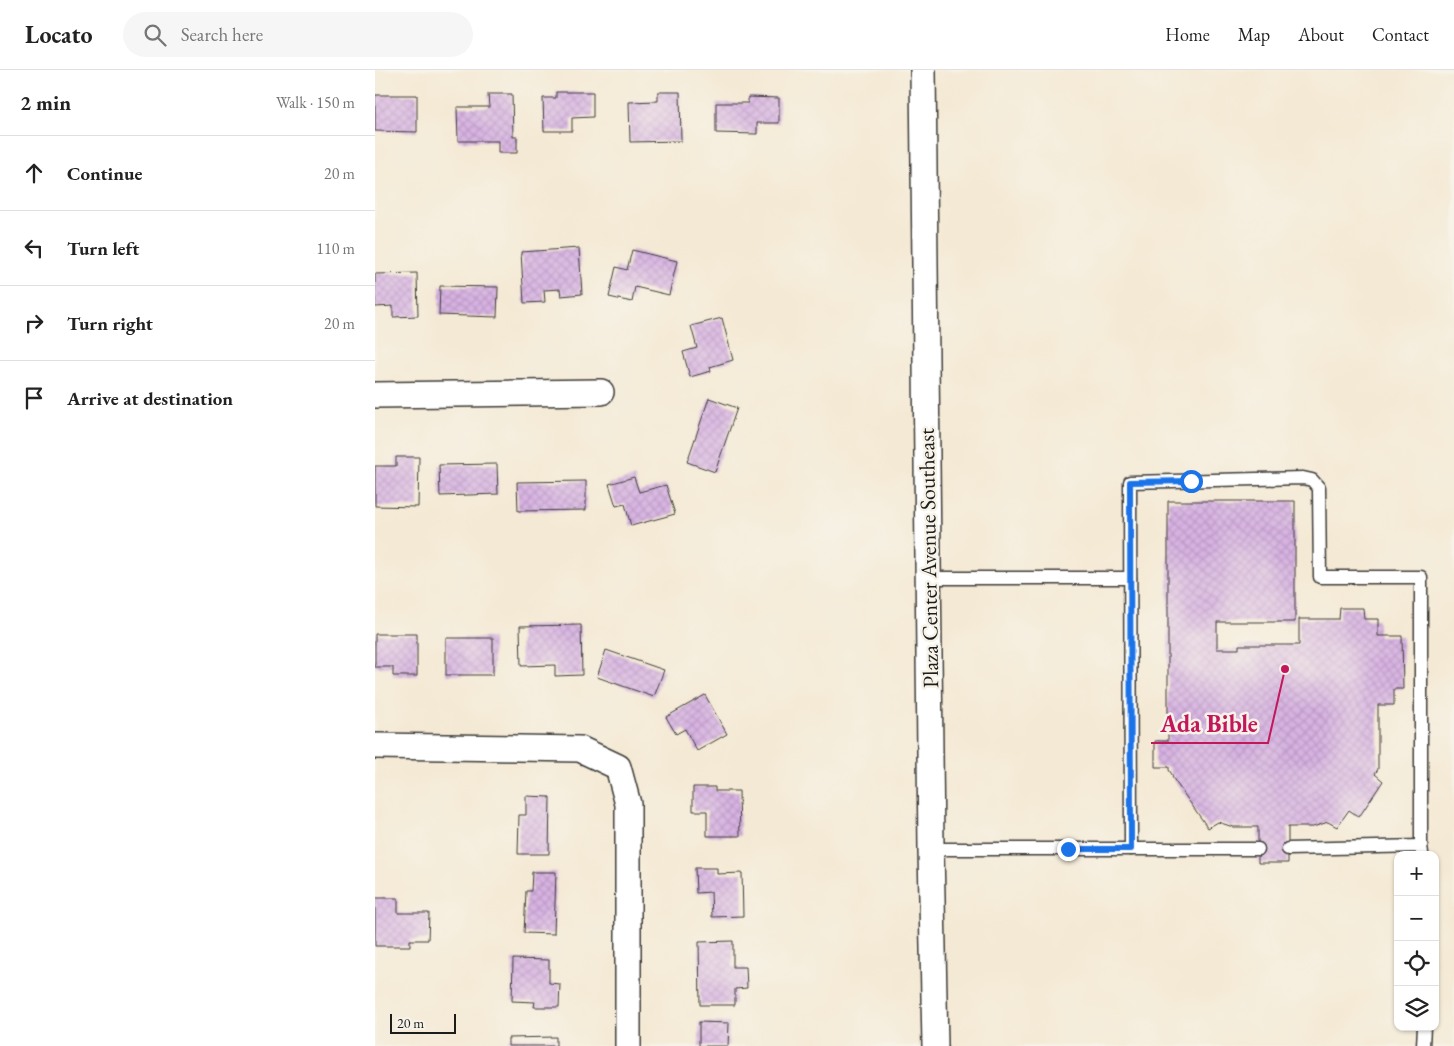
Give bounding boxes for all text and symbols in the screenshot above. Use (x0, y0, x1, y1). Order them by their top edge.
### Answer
search box (123, 12, 473, 57)
text: Locato (25, 19, 93, 50)
icon: search (141, 21, 169, 49)
text: Search here (181, 22, 263, 47)
text: Home (1165, 23, 1210, 46)
text: Map (1238, 23, 1270, 46)
text: About (1298, 23, 1344, 46)
text: Contact (1372, 23, 1429, 46)
text: 2 min (20, 89, 71, 116)
text: Walk · 150 m (276, 92, 355, 113)
icon: ahead (20, 159, 48, 187)
text: Continue (67, 161, 142, 186)
text: 20 m (324, 163, 355, 184)
icon: left (20, 234, 48, 262)
text: Turn left (67, 236, 139, 261)
text: 110 m (316, 238, 355, 259)
icon: right (20, 309, 48, 337)
text: Turn right (67, 311, 153, 336)
text: 20 m (324, 313, 355, 334)
icon: arrive (20, 384, 48, 412)
text: Arrive at destination (67, 386, 233, 411)
street label: Plaza Center Avenue Southeast (912, 428, 945, 688)
route start (1180, 470, 1203, 493)
callout: Ada Bible (1151, 704, 1268, 743)
text: Ada Bible (1159, 708, 1258, 739)
route end (1057, 838, 1080, 861)
map controls (1394, 851, 1439, 1031)
button: + (1394, 851, 1439, 896)
button: − (1394, 896, 1439, 941)
button: locate (1394, 941, 1439, 986)
button: layers (1394, 986, 1439, 1031)
scale bar (390, 1011, 456, 1034)
text: 20 m (397, 1014, 424, 1032)

